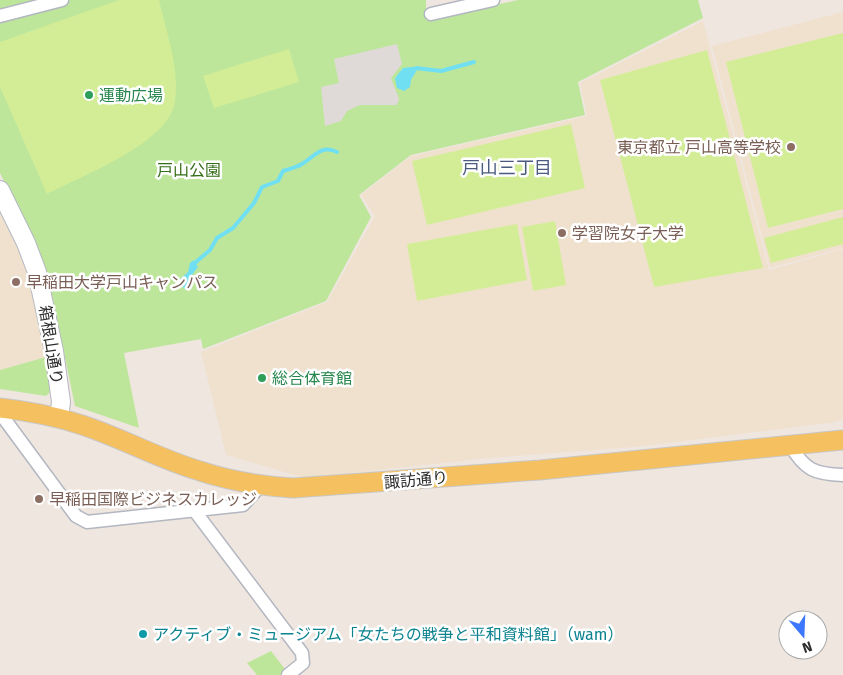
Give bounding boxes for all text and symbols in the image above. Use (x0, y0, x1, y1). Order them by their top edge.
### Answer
place label: 運動広場 (99, 86, 163, 105)
marker: 運動広場 (83, 89, 95, 101)
place label: 東京都立 戸山高等学校 (617, 138, 781, 157)
marker: 東京都立 戸山高等学校 (785, 141, 797, 153)
district label: 戸山三丁目 (462, 157, 552, 179)
park label: 戸山公園 (157, 161, 221, 180)
place label: 学習院女子大学 (572, 224, 684, 243)
marker: 学習院女子大学 (556, 227, 568, 239)
place label: 早稲田大学戸山キャンパス (26, 273, 218, 292)
marker: 早稲田大学戸山キャンパス (10, 276, 22, 288)
street label: 箱根山通り (35, 304, 67, 386)
place label: 総合体育館 (272, 369, 352, 388)
marker: 総合体育館 (256, 372, 268, 384)
street label: 諏訪通り (383, 468, 449, 492)
place label: 早稲田国際ビジネスカレッジ (49, 490, 257, 509)
marker: 早稲田国際ビジネスカレッジ (33, 493, 45, 505)
north arrow (778, 610, 828, 660)
place label: アクティブ・ミュージアム「女たちの戦争と平和資料館」（wam） (153, 625, 624, 644)
marker: アクティブ・ミュージアム「女たちの戦争と平和資料館」（wam） (137, 628, 149, 640)
text: N (800, 637, 814, 656)

